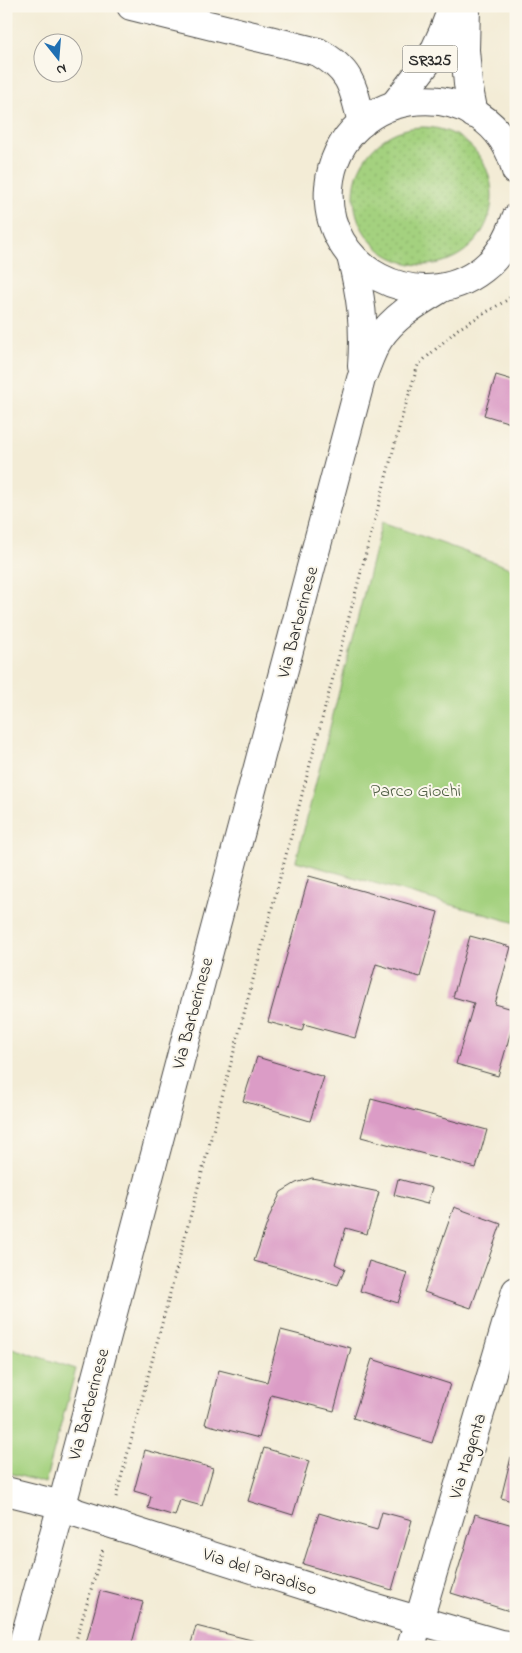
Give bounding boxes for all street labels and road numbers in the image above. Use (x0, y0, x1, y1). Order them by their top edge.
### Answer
road number: SR325 (402, 46, 458, 72)
street label: Via Barberinese (271, 563, 327, 682)
street label: Via Barberinese (166, 954, 222, 1073)
street label: Via Barberinese (62, 1345, 118, 1464)
street label: Via Magenta (443, 1411, 495, 1504)
street label: Via del Paradiso (198, 1542, 320, 1604)

